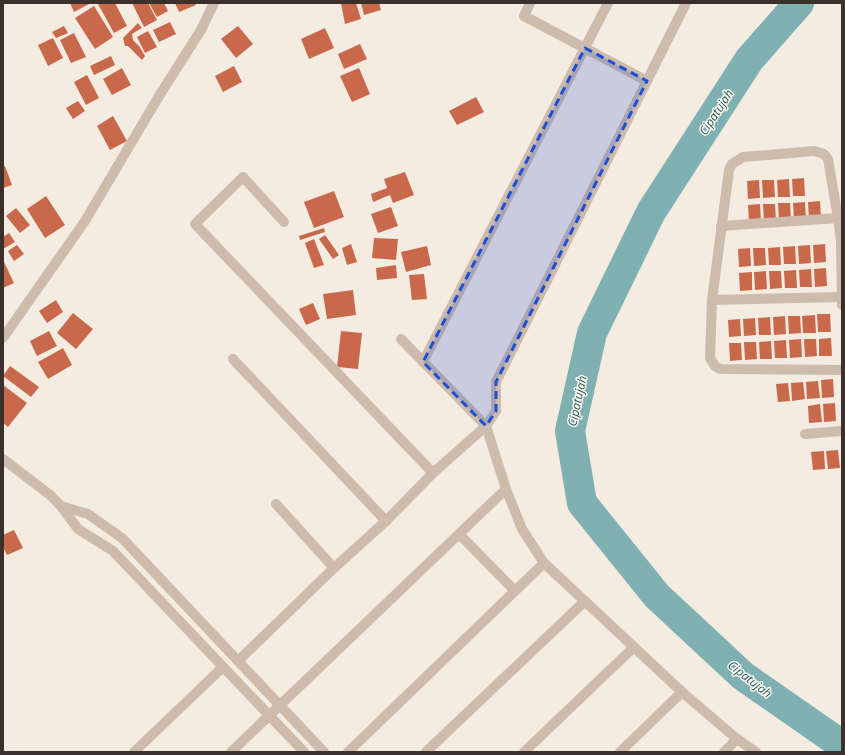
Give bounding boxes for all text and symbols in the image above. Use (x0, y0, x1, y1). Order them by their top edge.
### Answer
water label: Cipatujah (695, 86, 737, 138)
water label: Cipatujah (563, 374, 591, 428)
water label: Cipatujah (725, 656, 776, 702)

